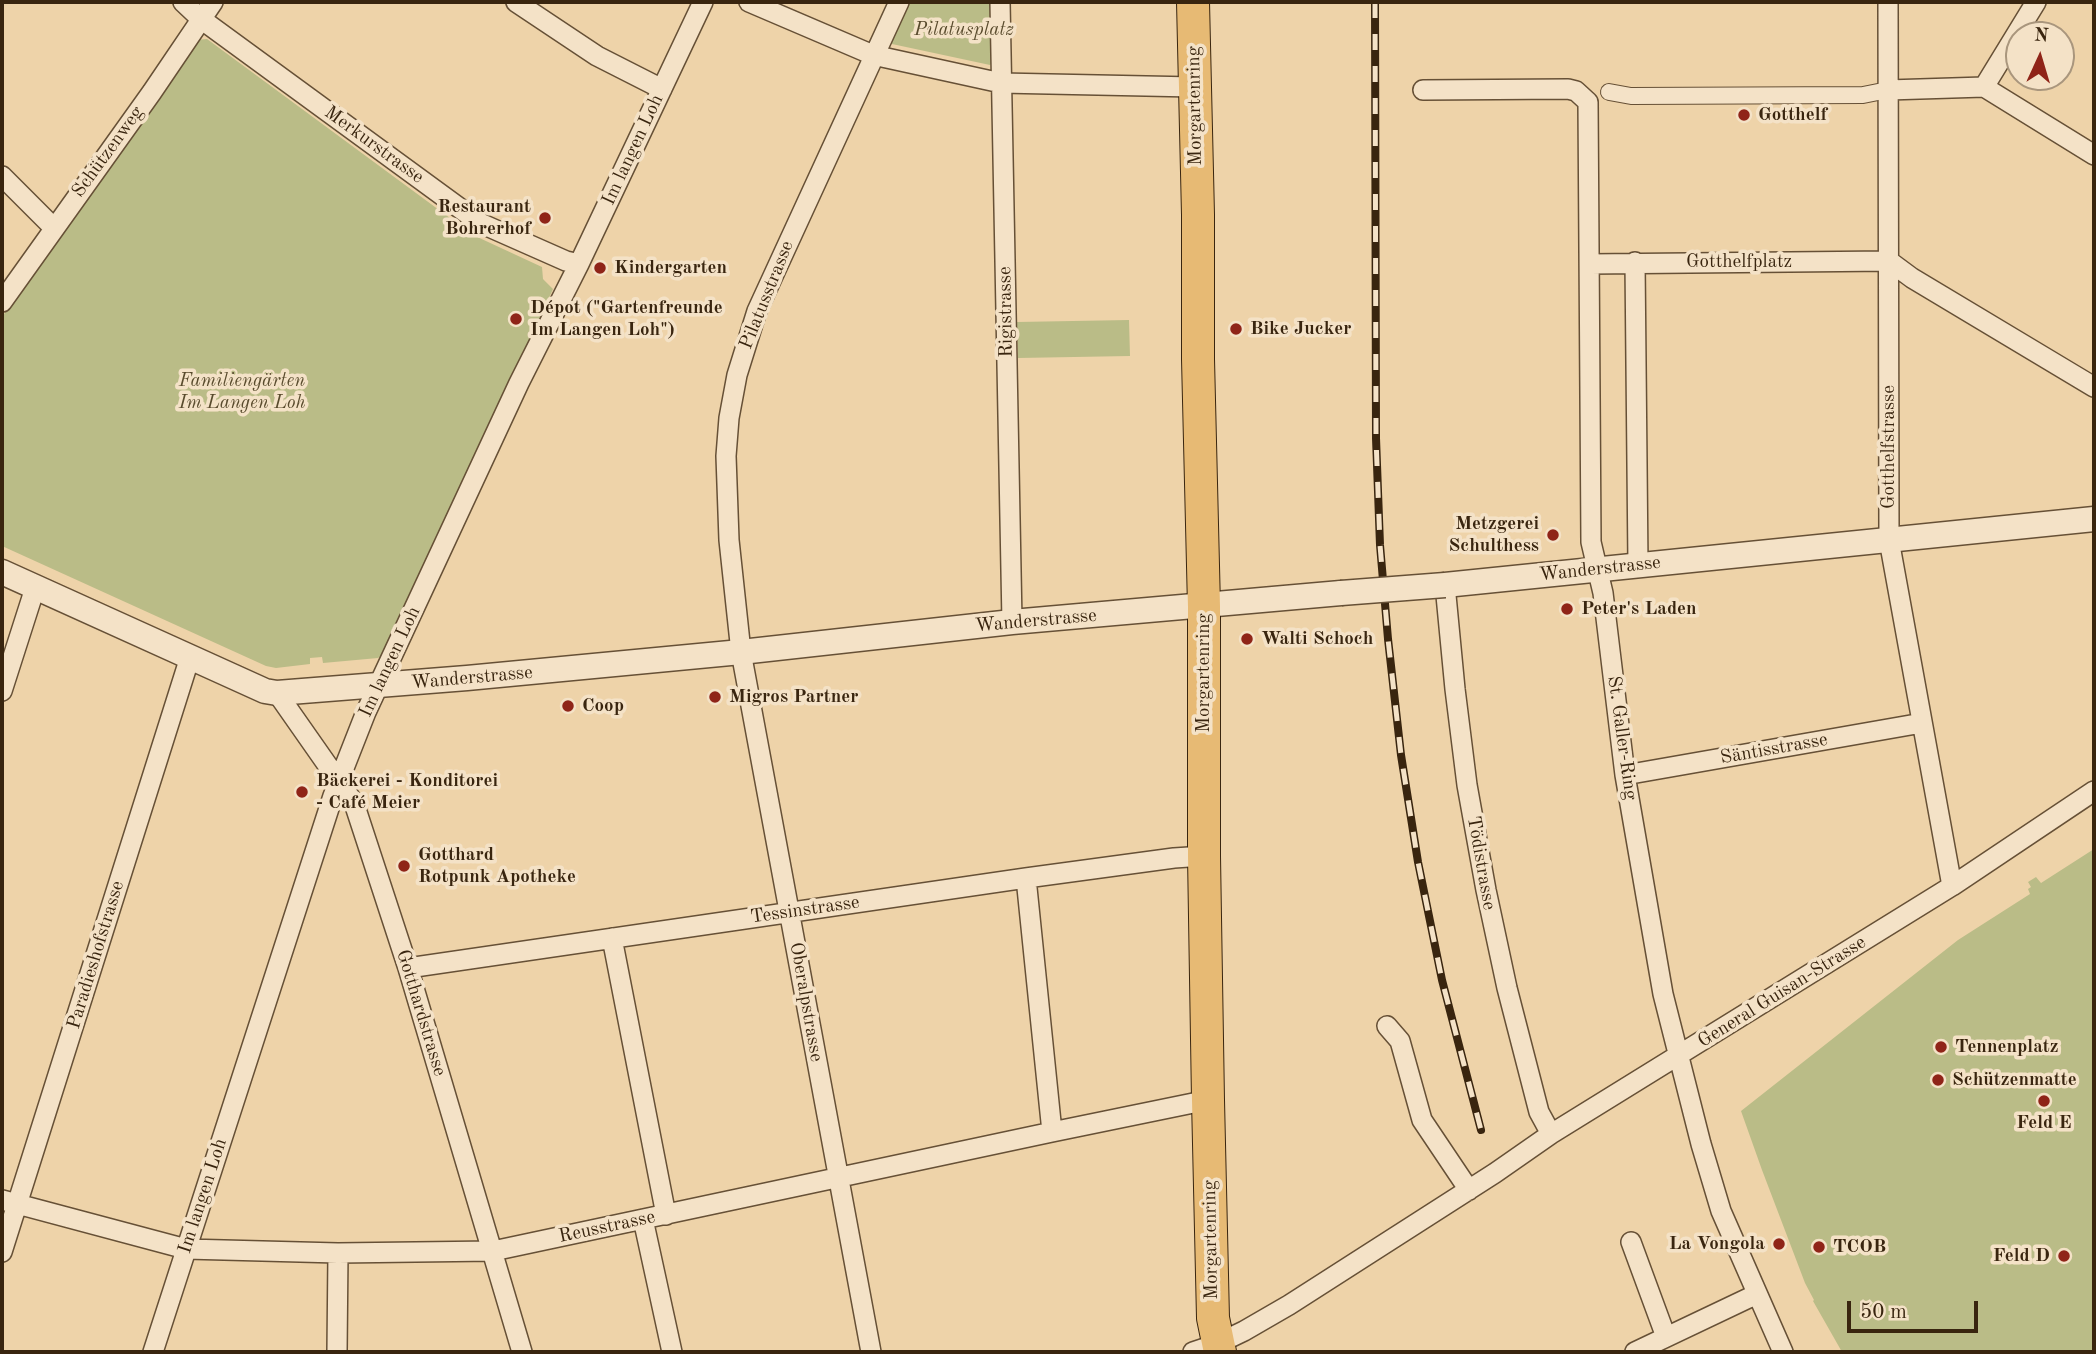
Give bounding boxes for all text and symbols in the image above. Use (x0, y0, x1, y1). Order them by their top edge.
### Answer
park label: Pilatusplatz (914, 19, 1014, 41)
north arrow (2005, 21, 2075, 91)
text: N (2033, 27, 2049, 47)
street label: Morgartenring (1183, 46, 1207, 166)
street label: Im langen Loh (597, 91, 669, 209)
street label: Merkurstrasse (320, 101, 428, 189)
street label: Schützenweg (67, 102, 149, 202)
place label: Gotthelf (1758, 104, 1827, 126)
marker: Gotthelf (1736, 107, 1752, 123)
place label: Restaurant Bohrerhof (438, 196, 531, 240)
marker: Restaurant Bohrerhof (537, 210, 553, 226)
street label: Pilatusstrasse (735, 237, 799, 353)
street label: Gotthelfplatz (1686, 251, 1792, 273)
place label: Kindergarten (614, 257, 727, 279)
marker: Kindergarten (592, 260, 608, 276)
street label: Rigistrasse (994, 266, 1018, 358)
place label: Dépot ("Gartenfreunde Im Langen Loh") (530, 297, 723, 341)
marker: Dépot ("Gartenfreunde Im Langen Loh") (508, 311, 524, 327)
place label: Bike Jucker (1250, 318, 1351, 340)
marker: Bike Jucker (1228, 321, 1244, 337)
park label: Familiengärten Im Langen Loh (179, 370, 305, 414)
street label: Gotthelfstrasse (1878, 385, 1900, 509)
place label: Metzgerei Schulthess (1449, 513, 1539, 557)
marker: Metzgerei Schulthess (1545, 527, 1561, 543)
street label: Wanderstrasse (1538, 551, 1662, 587)
place label: Peter's Laden (1581, 598, 1697, 620)
marker: Peter's Laden (1559, 601, 1575, 617)
street label: Im langen Loh (354, 603, 426, 721)
street label: Wanderstrasse (974, 604, 1098, 638)
street label: Morgartenring (1193, 613, 1215, 733)
place label: Walti Schoch (1261, 628, 1373, 650)
marker: Walti Schoch (1239, 631, 1255, 647)
street label: Wanderstrasse (410, 661, 534, 695)
street label: St. Galler-Ring (1602, 674, 1642, 802)
place label: Migros Partner (729, 686, 858, 708)
marker: Migros Partner (707, 689, 723, 705)
place label: Coop (582, 695, 624, 717)
marker: Coop (560, 698, 576, 714)
street label: Säntisstrasse (1718, 728, 1830, 770)
place label: Bäckerei - Konditorei - Café Meier (316, 770, 498, 814)
marker: Bäckerei - Konditorei - Café Meier (294, 784, 310, 800)
street label: Tödistrasse (1461, 814, 1501, 912)
place label: Gotthard Rotpunk Apotheke (418, 844, 576, 888)
marker: Gotthard Rotpunk Apotheke (396, 858, 412, 874)
street label: Paradieshofstrasse (63, 878, 129, 1032)
street label: Tessinstrasse (749, 891, 861, 929)
street label: General Guisan-Strasse (1694, 931, 1870, 1053)
street label: Oberalpstrasse (784, 940, 828, 1064)
street label: Gotthardstrasse (391, 947, 451, 1079)
place label: Tennenplatz (1955, 1036, 2059, 1058)
marker: Tennenplatz (1933, 1039, 1949, 1055)
place label: Schützenmatte (1952, 1069, 2077, 1091)
marker: Schützenmatte (1930, 1072, 1946, 1088)
marker: Feld E (2036, 1093, 2052, 1109)
place label: Feld E (2016, 1112, 2072, 1134)
street label: Im langen Loh (174, 1136, 232, 1256)
street label: Morgartenring (1199, 1180, 1223, 1300)
street label: Reusstrasse (557, 1206, 657, 1248)
place label: La Vongola (1669, 1233, 1765, 1255)
marker: La Vongola (1771, 1236, 1787, 1252)
place label: TCOB (1833, 1236, 1886, 1258)
marker: TCOB (1811, 1239, 1827, 1255)
place label: Feld D (1993, 1245, 2050, 1267)
marker: Feld D (2056, 1248, 2072, 1264)
scale bar (1851, 1288, 1982, 1332)
text: 50 m (1860, 1302, 1907, 1323)

